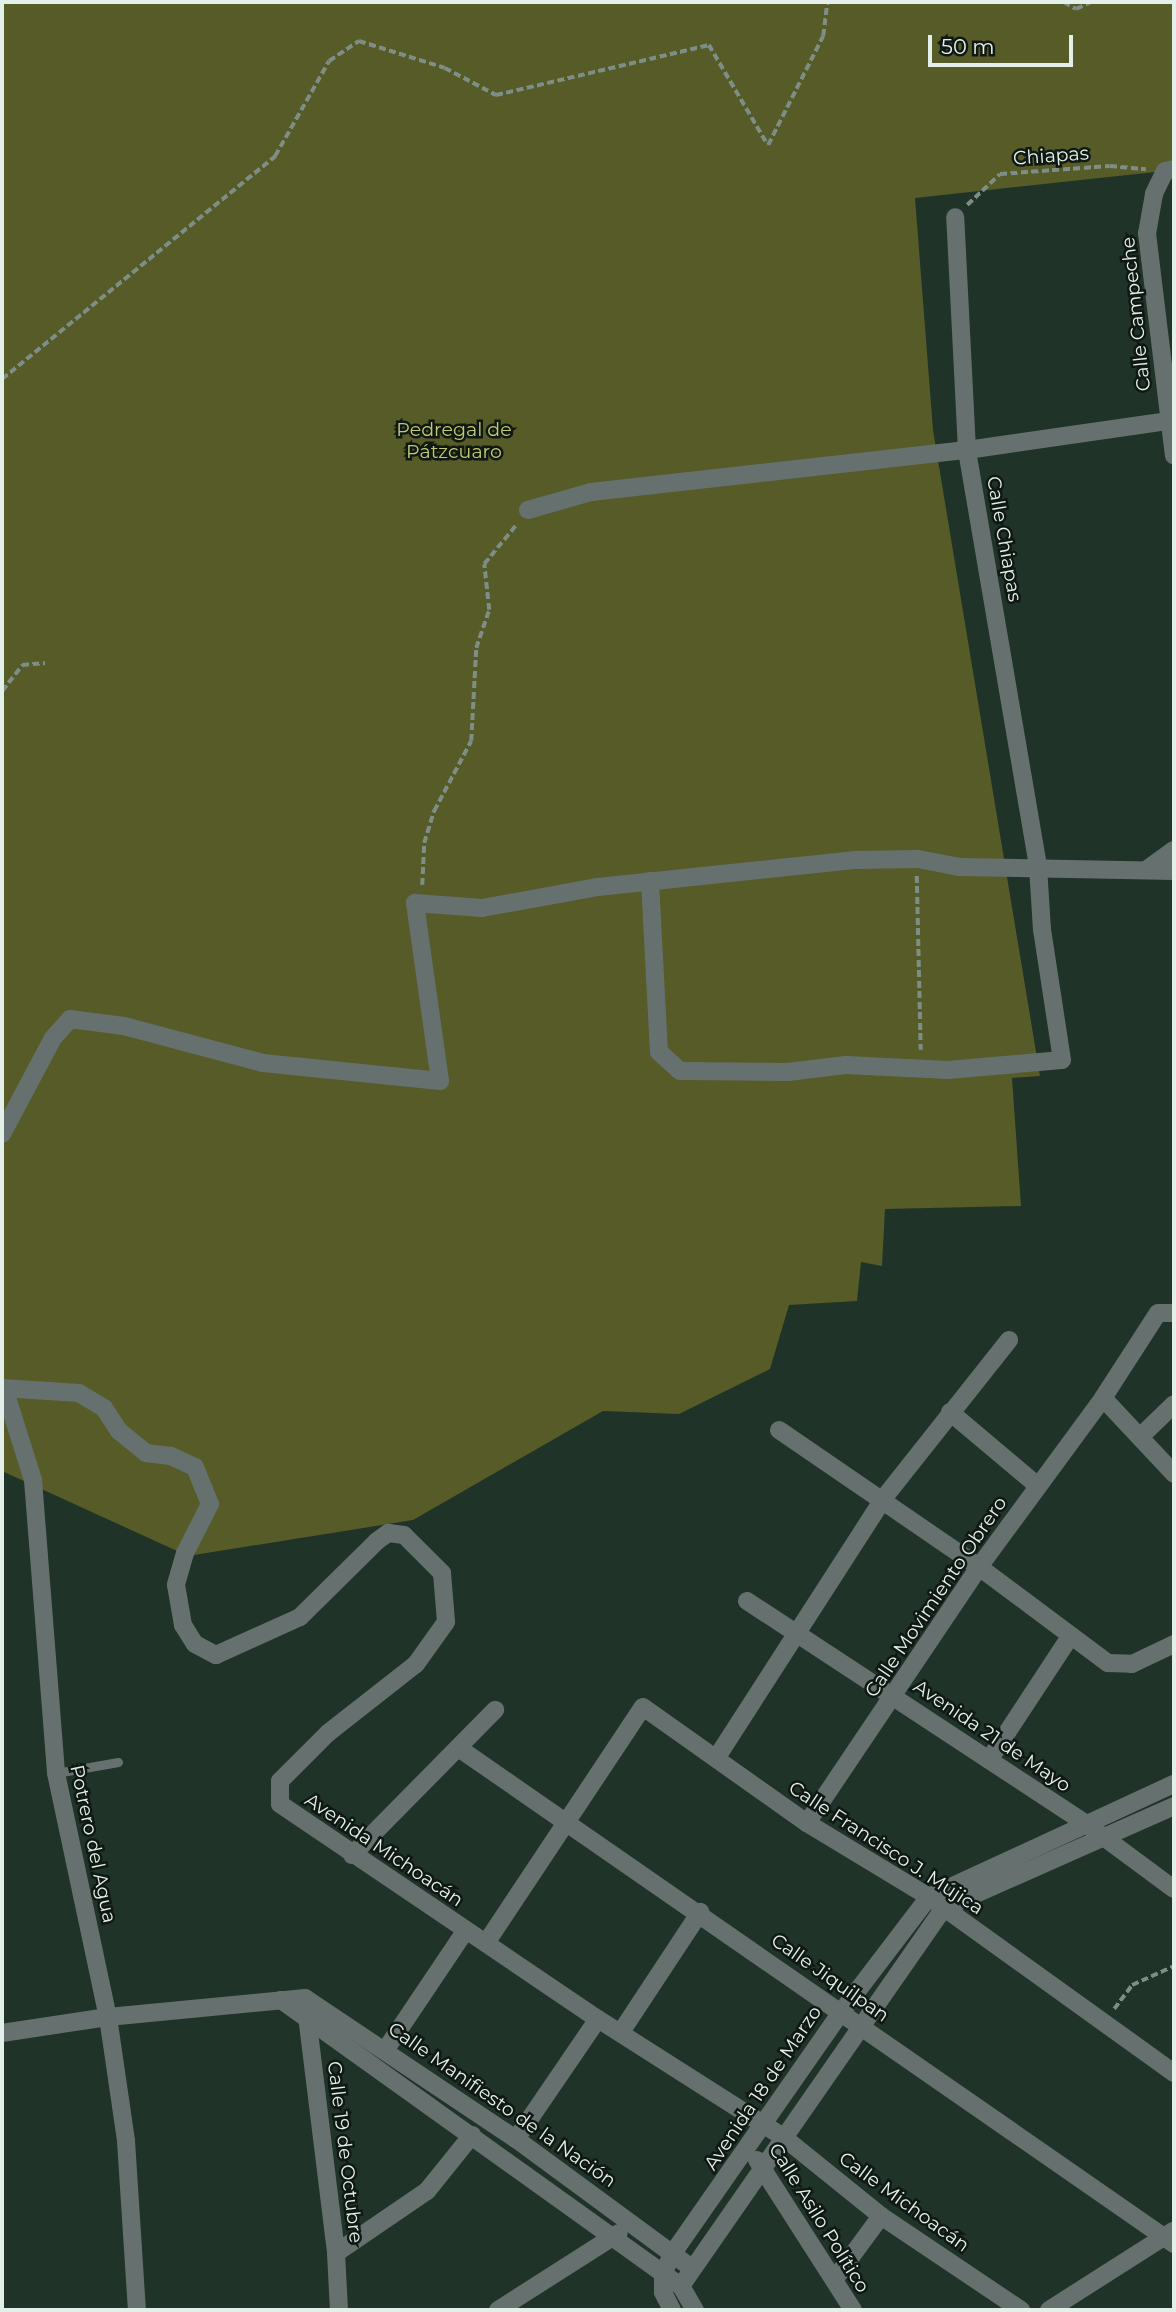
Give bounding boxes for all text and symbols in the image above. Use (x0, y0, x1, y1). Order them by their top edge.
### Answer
scale bar (931, 21, 1076, 65)
text: 50 m (941, 34, 995, 59)
street label: Chiapas (1012, 142, 1090, 170)
street label: Calle Campeche (1117, 236, 1155, 392)
park label: Pedregal de Pátzcuaro (396, 419, 512, 463)
street label: Calle Chiapas (982, 474, 1026, 604)
street label: Calle Movimiento Obrero (860, 1492, 1012, 1702)
street label: Avenida 21 de Mayo (909, 1675, 1075, 1797)
street label: Potrero del Agua (65, 1763, 121, 1925)
street label: Calle Francisco J. Mújica (784, 1776, 988, 1920)
street label: Avenida Michoacán (300, 1789, 468, 1911)
street label: Calle Jiquilpan (767, 1929, 893, 2027)
street label: Avenida 18 de Marzo (699, 2001, 827, 2175)
street label: Calle Manifiesto de la Nación (384, 2017, 620, 2193)
street label: Calle 19 de Octubre (323, 2060, 367, 2244)
street label: Calle Asilo Político (764, 2139, 874, 2297)
street label: Calle Michoacán (834, 2147, 974, 2257)

